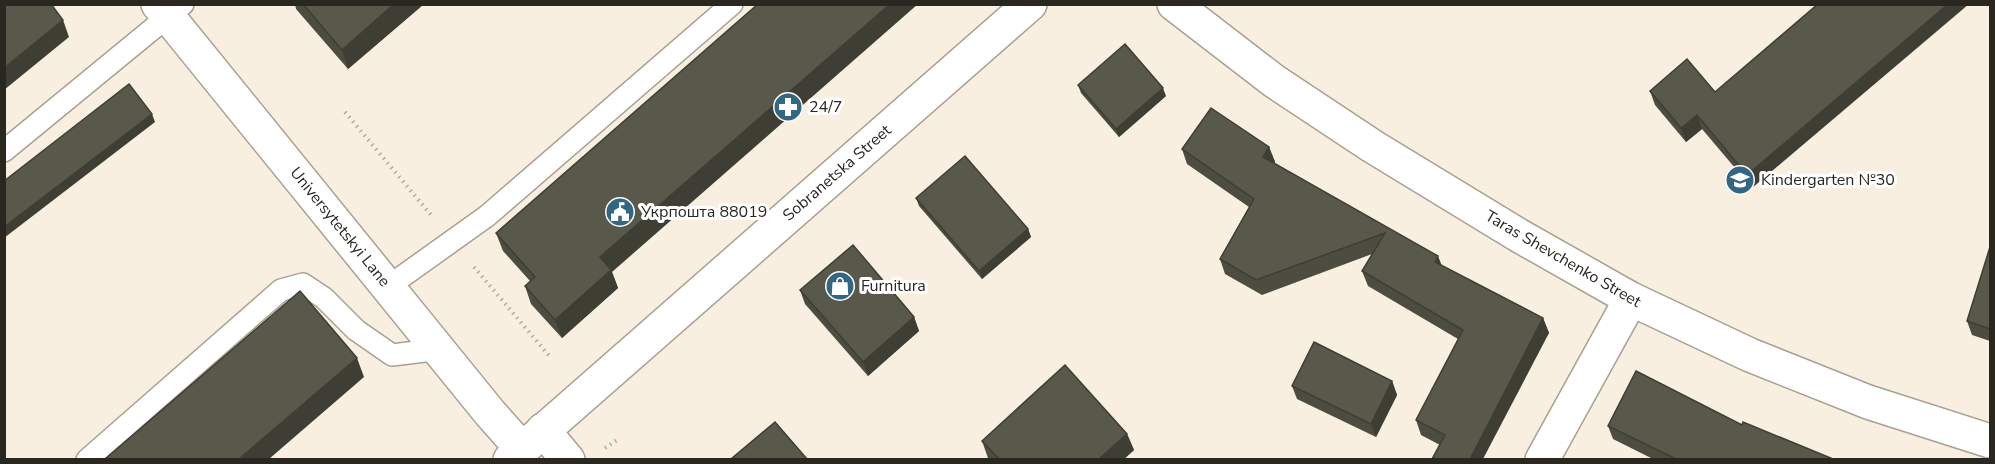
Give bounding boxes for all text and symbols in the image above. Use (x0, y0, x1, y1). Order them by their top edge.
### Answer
pharmacy icon: 24/7 (772, 91, 804, 123)
place label: 24/7 (809, 96, 842, 118)
street label: Sobranetska Street (778, 119, 896, 226)
street label: Universytetskyi Lane (285, 162, 395, 292)
school or university icon: Kindergarten №30 (1724, 164, 1756, 196)
place label: Kindergarten №30 (1761, 169, 1895, 191)
public building icon: Укрпошта 88019 (604, 196, 636, 228)
place label: Укрпошта 88019 (640, 201, 767, 223)
street label: Taras Shevchenko Street (1481, 205, 1645, 313)
shop icon: Furnitura (824, 270, 856, 302)
place label: Furnitura (861, 275, 926, 297)

